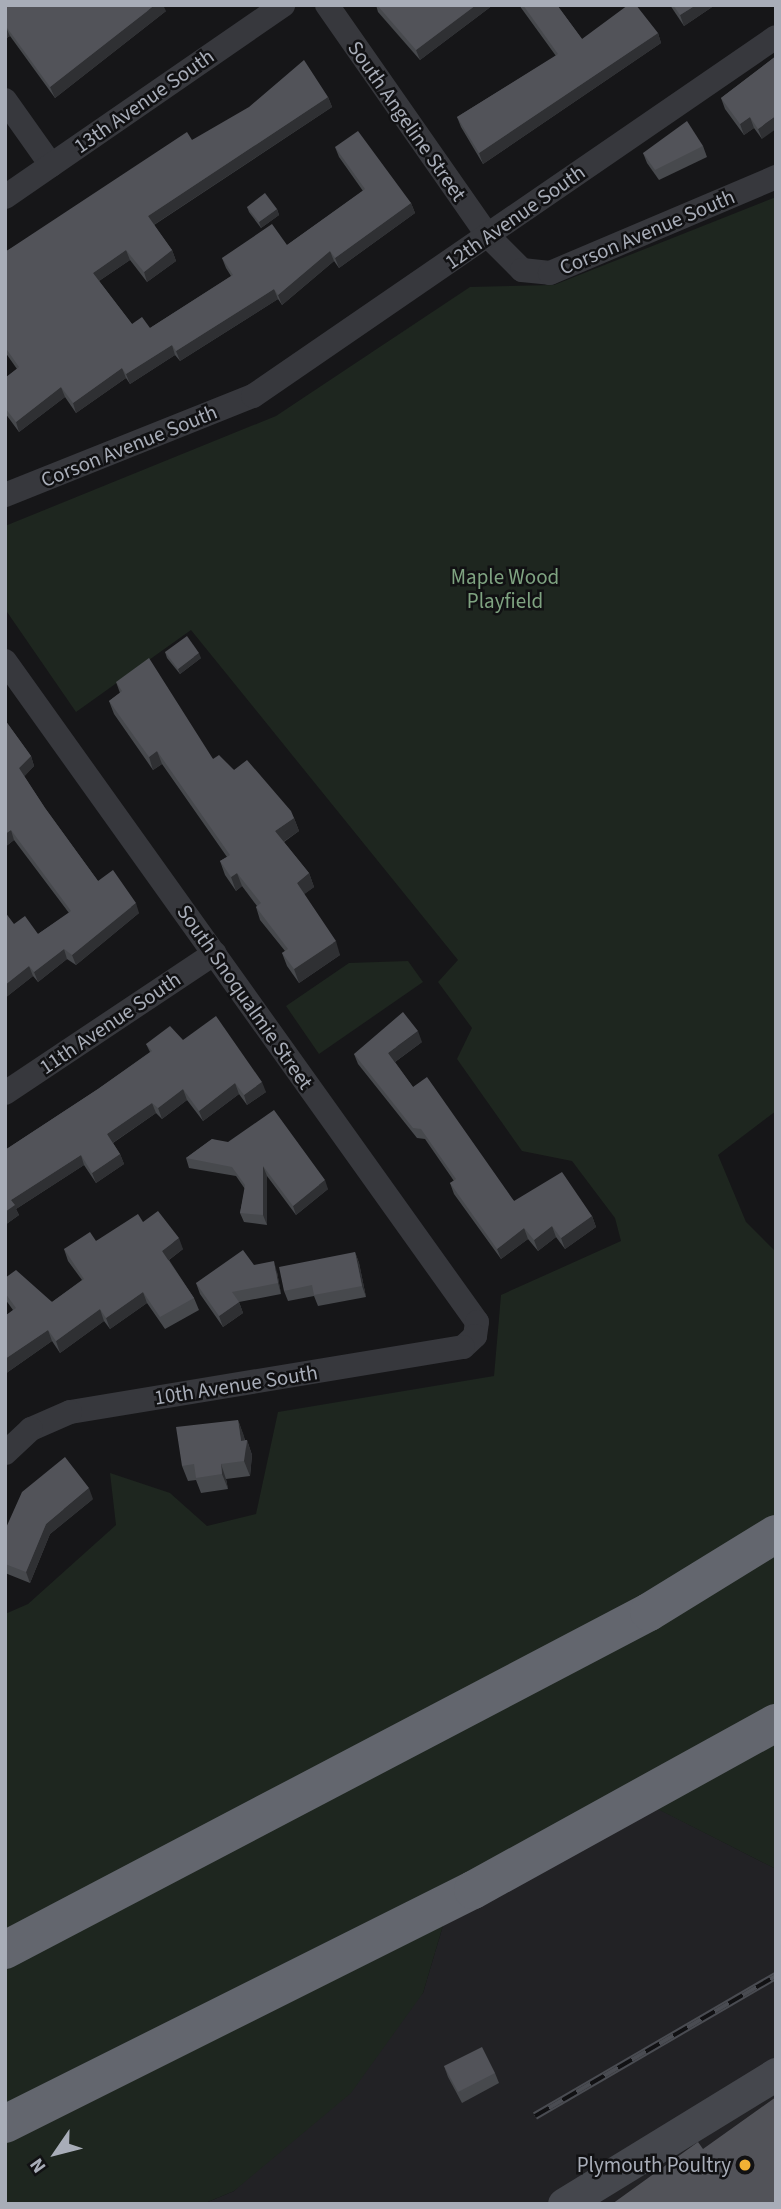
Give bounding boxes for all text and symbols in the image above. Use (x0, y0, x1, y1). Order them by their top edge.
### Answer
street label: South Angeline Street (342, 36, 472, 206)
street label: 13th Avenue South (69, 43, 219, 159)
street label: 12th Avenue South (440, 159, 590, 275)
street label: Corson Avenue South (556, 184, 738, 280)
street label: Corson Avenue South (37, 399, 221, 493)
park label: Maple Wood Playfield (451, 564, 559, 614)
street label: South Snoqualmie Street (172, 900, 318, 1094)
street label: 11th Avenue South (35, 966, 185, 1080)
street label: 10th Avenue South (153, 1360, 319, 1410)
north arrow (21, 2118, 91, 2188)
text: N (24, 2152, 53, 2178)
place label: Plymouth Poultry (577, 2152, 731, 2178)
marker: Plymouth Poultry (737, 2157, 753, 2173)

